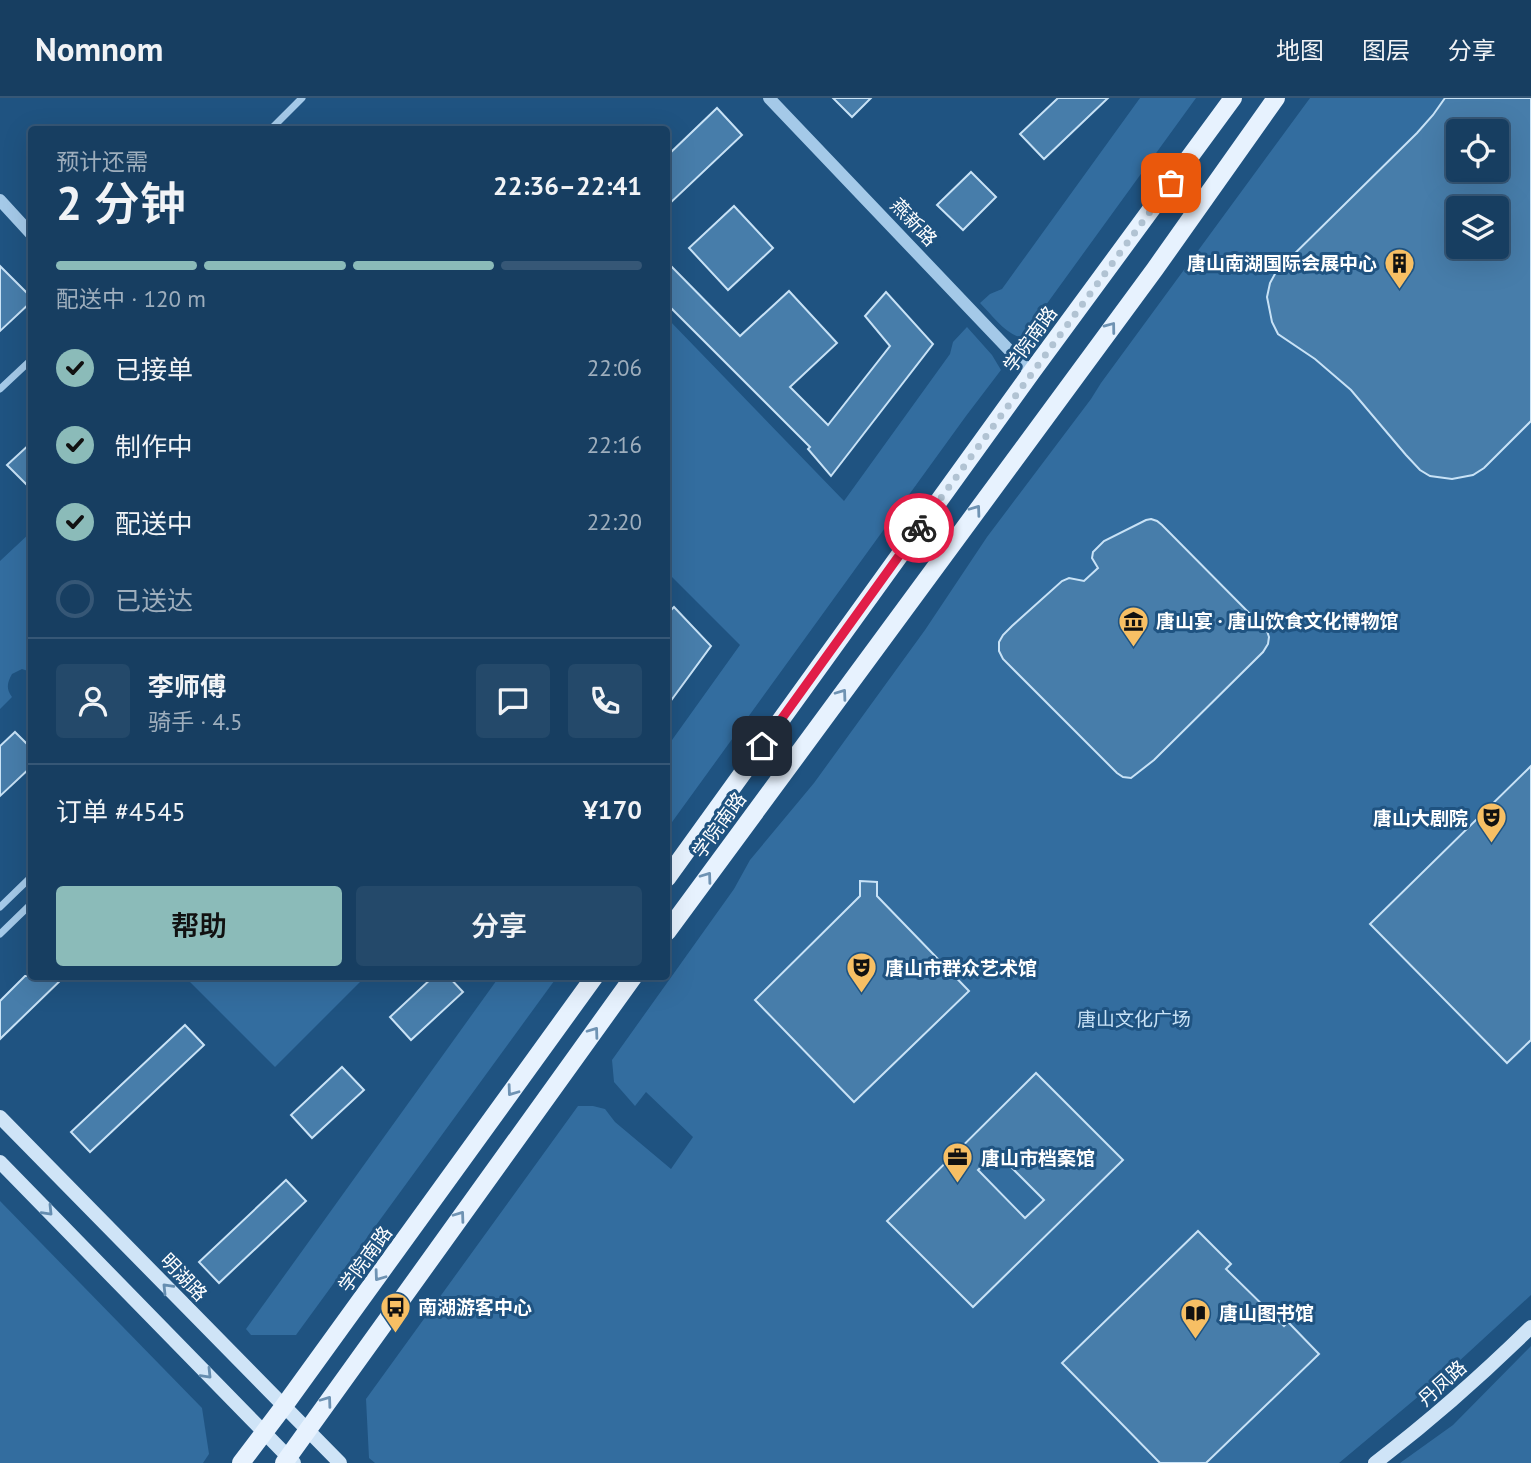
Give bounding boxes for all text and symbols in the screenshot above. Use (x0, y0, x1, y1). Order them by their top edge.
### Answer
text: Nomnom (35, 27, 163, 70)
text: 地图 (1276, 35, 1324, 66)
text: 图层 (1362, 35, 1410, 66)
text: 分享 (1448, 35, 1496, 66)
map controls (1446, 119, 1509, 259)
button: locate (1446, 119, 1509, 182)
text: 预计还需 (56, 147, 148, 176)
pin (1141, 153, 1201, 213)
icon: bag (1152, 164, 1190, 202)
text: 22:36–22:41 (493, 169, 642, 202)
text: 2 分钟 (56, 173, 186, 233)
street label: 燕新路 (886, 193, 942, 251)
button: layers (1446, 196, 1509, 259)
building icon: 唐山南湖国际会展中心 (1383, 246, 1417, 290)
place label: 唐山南湖国际会展中心 (1187, 251, 1377, 275)
text: 配送中 · 120 m (56, 284, 206, 313)
street label: 学院南路 (998, 301, 1062, 377)
one-way arrow (1103, 322, 1115, 335)
icon: check (56, 349, 94, 387)
text: 已接单 (115, 353, 193, 386)
text: 22:06 (587, 353, 642, 382)
icon: check (56, 426, 94, 464)
text: 制作中 (115, 430, 193, 463)
text: 22:16 (587, 430, 642, 459)
courier (884, 493, 954, 563)
icon: check (56, 503, 94, 541)
one-way arrow (968, 505, 980, 518)
text: 配送中 (115, 507, 193, 540)
text: 22:20 (587, 507, 642, 536)
icon: bike (900, 509, 938, 547)
text: 已送达 (115, 584, 193, 617)
museum icon: 唐山宴 · 唐山饮食文化博物馆 (1116, 604, 1150, 648)
place label: 唐山宴 · 唐山饮食文化博物馆 (1156, 609, 1398, 633)
button: person (56, 664, 130, 738)
button: chat (476, 664, 550, 738)
button: phone (568, 664, 642, 738)
text: 李师傅 (148, 670, 226, 703)
one-way arrow (834, 689, 846, 702)
text: 骑手 · 4.5 (148, 707, 242, 736)
pin (732, 716, 792, 776)
icon: home (743, 727, 781, 765)
street label: 学院南路 (687, 787, 751, 863)
text: ¥170 (583, 793, 642, 826)
text: 订单 #4545 (56, 795, 186, 828)
theatre icon: 唐山大剧院 (1474, 801, 1508, 845)
place label: 唐山大剧院 (1373, 806, 1468, 830)
one-way arrow (699, 872, 711, 885)
button: 帮助 (56, 886, 342, 966)
button: 分享 (356, 886, 642, 966)
theatre icon: 唐山市群众艺术馆 (845, 951, 879, 995)
place label: 唐山市群众艺术馆 (885, 956, 1037, 980)
park label: 唐山文化广场 (1077, 1007, 1191, 1031)
one-way arrow (585, 1027, 598, 1040)
one-way arrow (508, 1083, 520, 1096)
office icon: 唐山市档案馆 (941, 1141, 975, 1185)
place label: 唐山市档案馆 (981, 1146, 1095, 1170)
one-way arrow (39, 1203, 52, 1216)
one-way arrow (452, 1211, 464, 1224)
street label: 学院南路 (333, 1221, 397, 1297)
street label: 明湖路 (156, 1248, 212, 1306)
one-way arrow (374, 1268, 387, 1280)
one-way arrow (163, 1283, 176, 1296)
bus stop icon: 南湖游客中心 (378, 1290, 412, 1334)
place label: 南湖游客中心 (418, 1295, 532, 1319)
library icon: 唐山图书馆 (1179, 1296, 1213, 1340)
place label: 唐山图书馆 (1219, 1301, 1314, 1325)
street label: 丹凤路 (1413, 1355, 1471, 1411)
one-way arrow (198, 1365, 211, 1378)
one-way arrow (319, 1396, 331, 1409)

